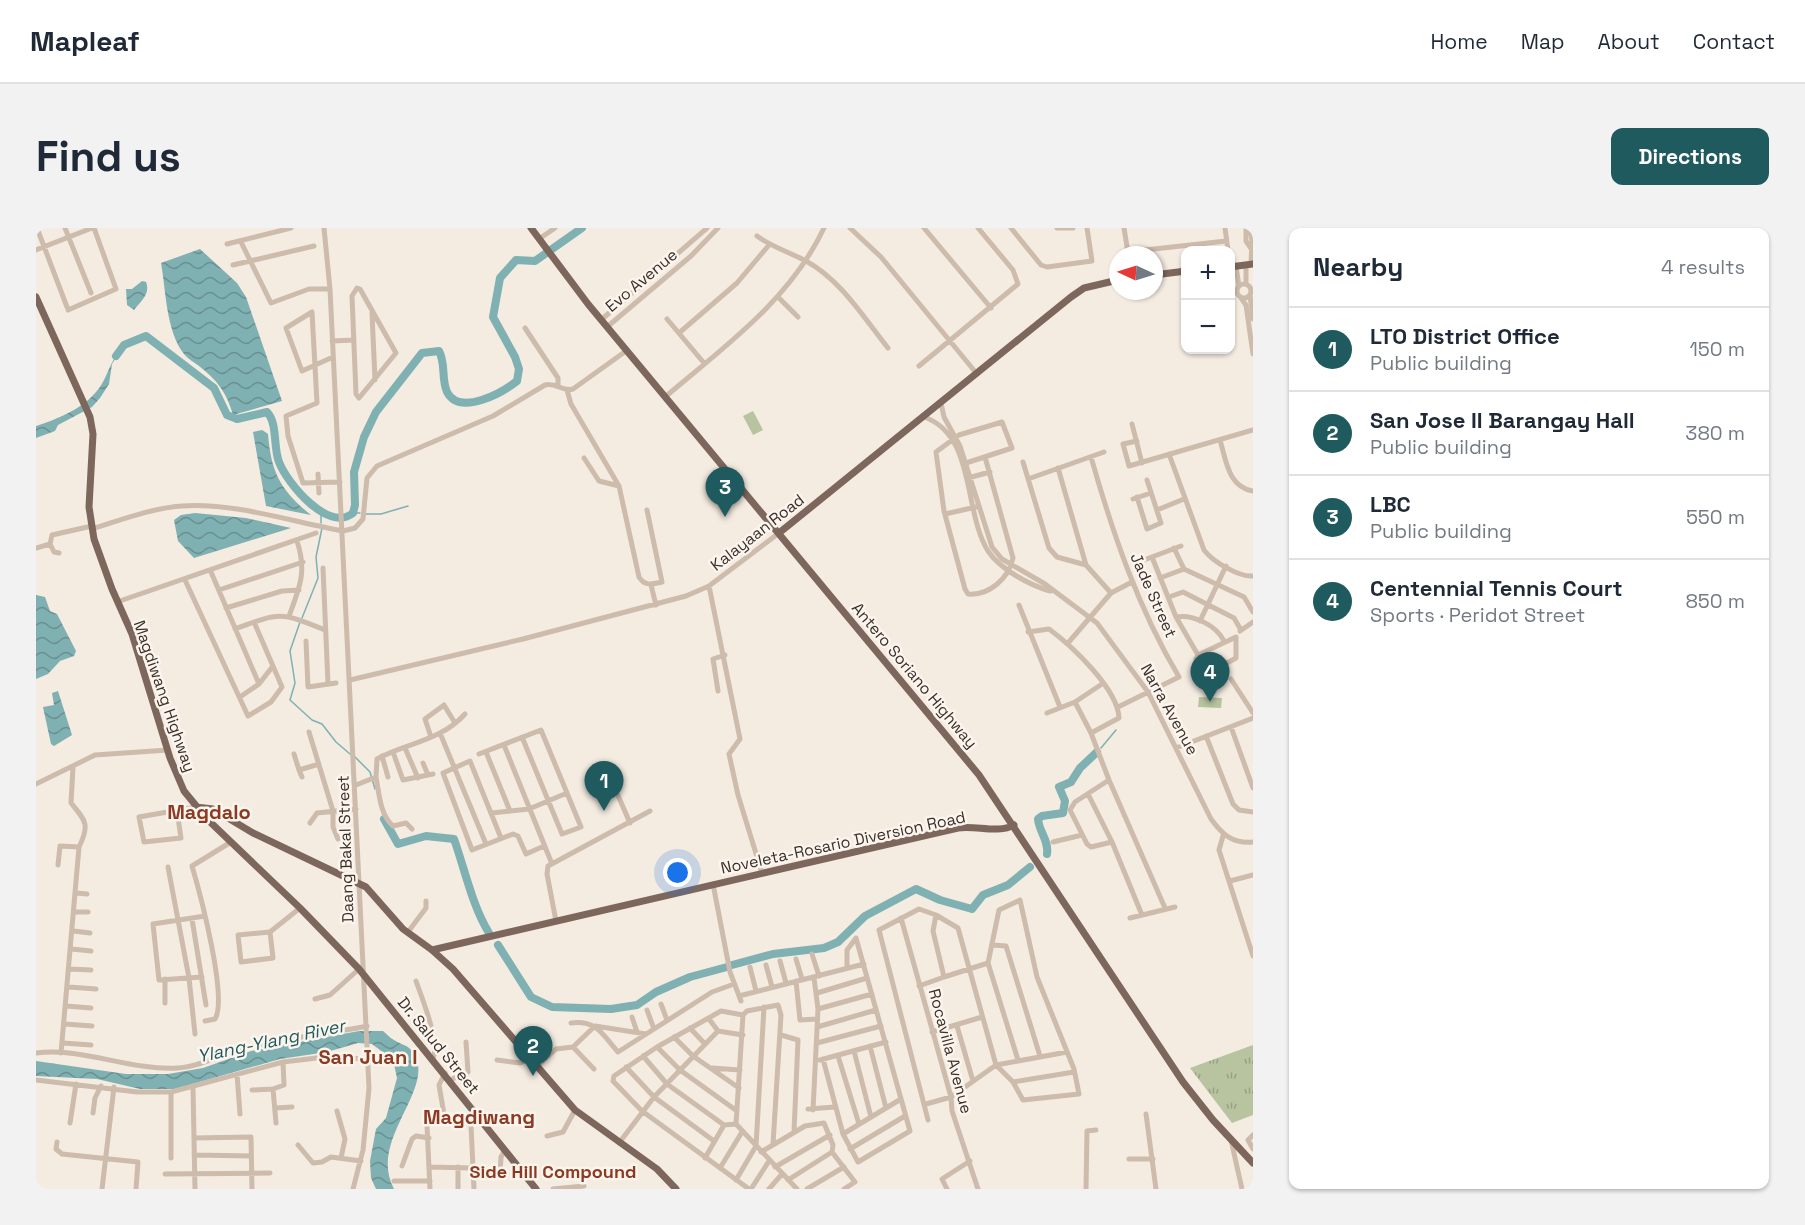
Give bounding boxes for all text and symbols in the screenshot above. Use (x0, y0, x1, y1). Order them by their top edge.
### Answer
text: Mapleaf (30, 23, 140, 59)
text: Home (1430, 28, 1488, 55)
text: Map (1521, 28, 1565, 55)
text: About (1598, 28, 1660, 55)
text: Contact (1693, 28, 1775, 55)
button: Directions (1611, 128, 1769, 185)
text: Find us (36, 130, 181, 183)
street label: Evo Avenue (601, 244, 682, 317)
north arrow (1109, 246, 1163, 300)
map controls (1181, 246, 1235, 354)
button: + (1181, 246, 1235, 300)
text: Nearby (1313, 250, 1403, 284)
text: 4 results (1661, 254, 1745, 280)
button: − (1181, 300, 1235, 354)
text: LTO District Office (1370, 322, 1560, 350)
text: 1 (1328, 336, 1337, 362)
text: 150 m (1690, 336, 1745, 362)
text: Public building (1370, 350, 1512, 376)
text: San Jose II Barangay Hall (1370, 406, 1635, 434)
text: 2 (1327, 420, 1338, 446)
text: 380 m (1685, 420, 1745, 446)
text: Public building (1370, 434, 1512, 460)
pin: 3 (706, 468, 744, 517)
street label: Kalayaan Road (706, 489, 808, 576)
text: LBC (1370, 490, 1411, 518)
text: 3 (1326, 504, 1339, 530)
text: 550 m (1686, 504, 1745, 530)
text: Public building (1370, 518, 1512, 544)
street label: Jade Street (1125, 549, 1182, 641)
text: Centennial Tennis Court (1370, 574, 1622, 602)
text: 4 (1326, 588, 1339, 614)
text: 850 m (1685, 588, 1745, 614)
street label: Antero Soriano Highway (847, 598, 982, 753)
text: Sports · Peridot Street (1370, 602, 1585, 628)
street label: Magdiwang Highway (129, 617, 200, 775)
pin: 4 (1190, 652, 1230, 702)
street label: Narra Avenue (1136, 660, 1203, 759)
pin: 1 (584, 762, 624, 811)
street label: Daang Bakal Street (332, 775, 359, 923)
district label: Magdalo (167, 799, 251, 825)
street label: Noveleta-Rosario Diversion Road (719, 806, 967, 879)
your location (663, 858, 692, 887)
street label: Rocavilla Avenue (924, 986, 977, 1116)
street label: Dr. Salud Street (393, 992, 484, 1098)
water label: Ylang-Ylang River (195, 1013, 349, 1067)
pin: 2 (514, 1026, 552, 1076)
district label: San Juan I (318, 1044, 418, 1070)
district label: Magdiwang (423, 1104, 535, 1130)
district label: Side Hill Compound (469, 1160, 637, 1183)

